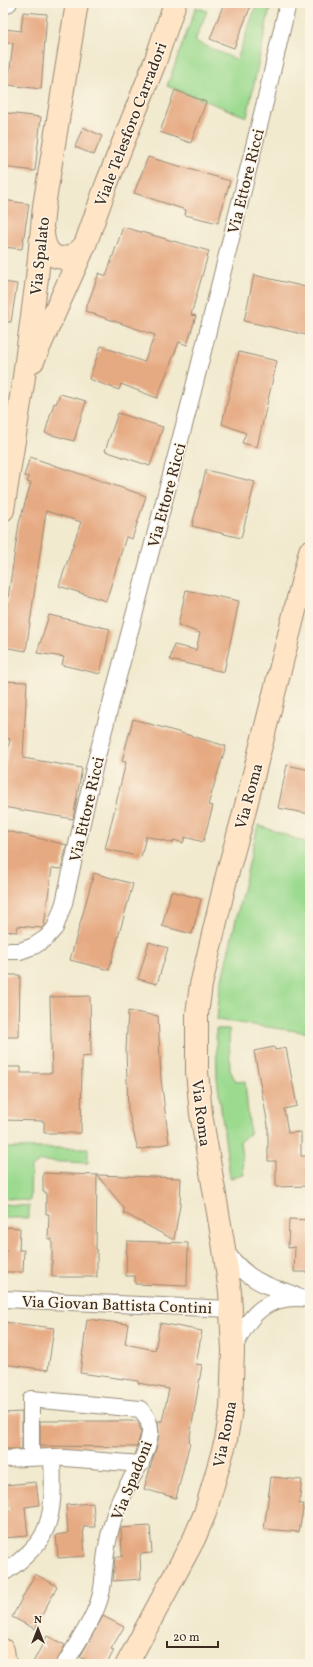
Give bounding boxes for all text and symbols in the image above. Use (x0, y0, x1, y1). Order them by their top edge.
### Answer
street label: Viale Telesforo Carradori (90, 39, 173, 210)
street label: Via Ettore Ricci (223, 126, 271, 236)
street label: Via Spalato (26, 216, 56, 296)
street label: Via Ettore Ricci (143, 441, 193, 550)
street label: Via Ettore Ricci (65, 754, 111, 864)
street label: Via Roma (231, 761, 269, 832)
street label: Via Roma (185, 1078, 215, 1148)
street label: Via Giovan Battista Contini (21, 1292, 213, 1320)
street label: Via Roma (209, 1399, 243, 1470)
street label: Via Spadoni (107, 1438, 159, 1524)
north arrow (18, 1609, 58, 1649)
text: N (34, 1613, 42, 1628)
scale bar (167, 1623, 218, 1649)
text: 20 m (173, 1630, 200, 1646)

